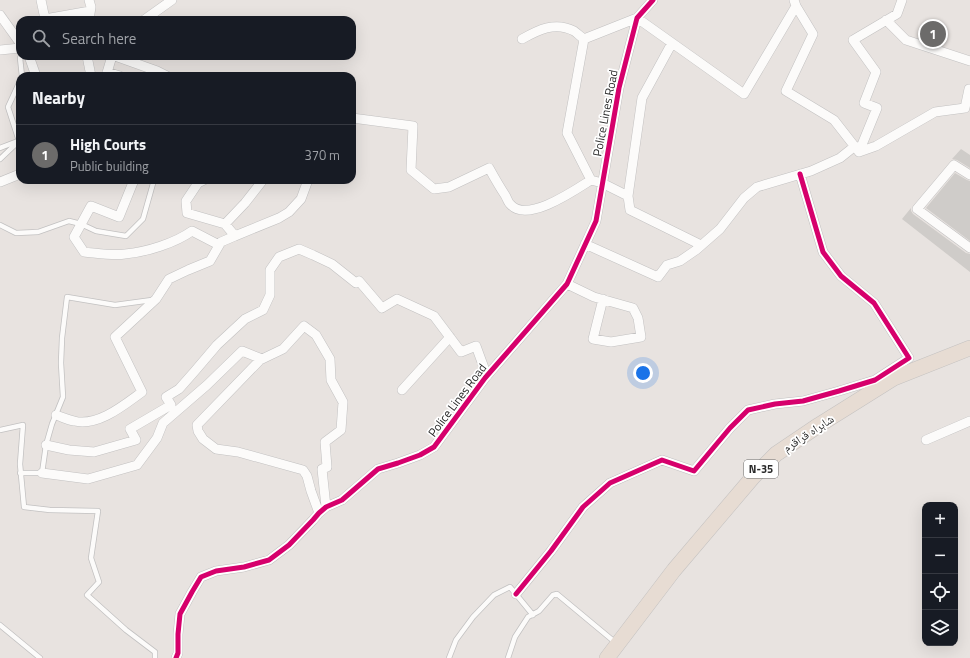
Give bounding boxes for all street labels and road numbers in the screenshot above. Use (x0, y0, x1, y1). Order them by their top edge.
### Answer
street label: Police Lines Road (587, 68, 623, 158)
street label: Police Lines Road (423, 359, 491, 441)
street label: شاہراہ قراقرم (779, 409, 838, 457)
road number: N-35 (744, 460, 778, 478)

